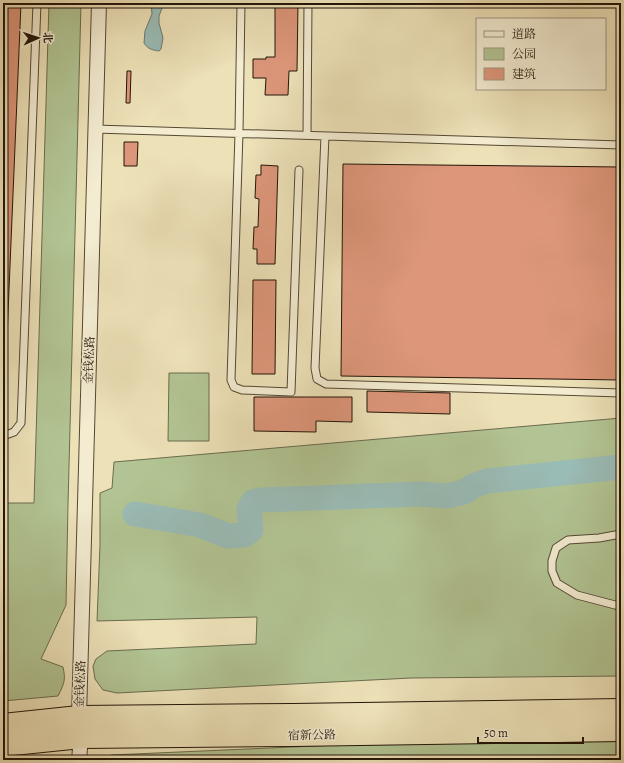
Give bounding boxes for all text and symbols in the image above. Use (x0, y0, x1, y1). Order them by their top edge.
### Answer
north arrow (18, 18, 58, 58)
legend (476, 18, 606, 90)
text: 道路 (512, 26, 536, 42)
text: 北 (40, 32, 55, 43)
text: 公园 (512, 46, 536, 62)
text: 建筑 (512, 66, 536, 82)
street label: 金钱松路 (80, 336, 98, 384)
street label: 金钱松路 (71, 660, 89, 708)
scale bar (478, 719, 583, 745)
text: 50 m (484, 725, 508, 741)
street label: 宿新公路 (288, 727, 336, 743)

